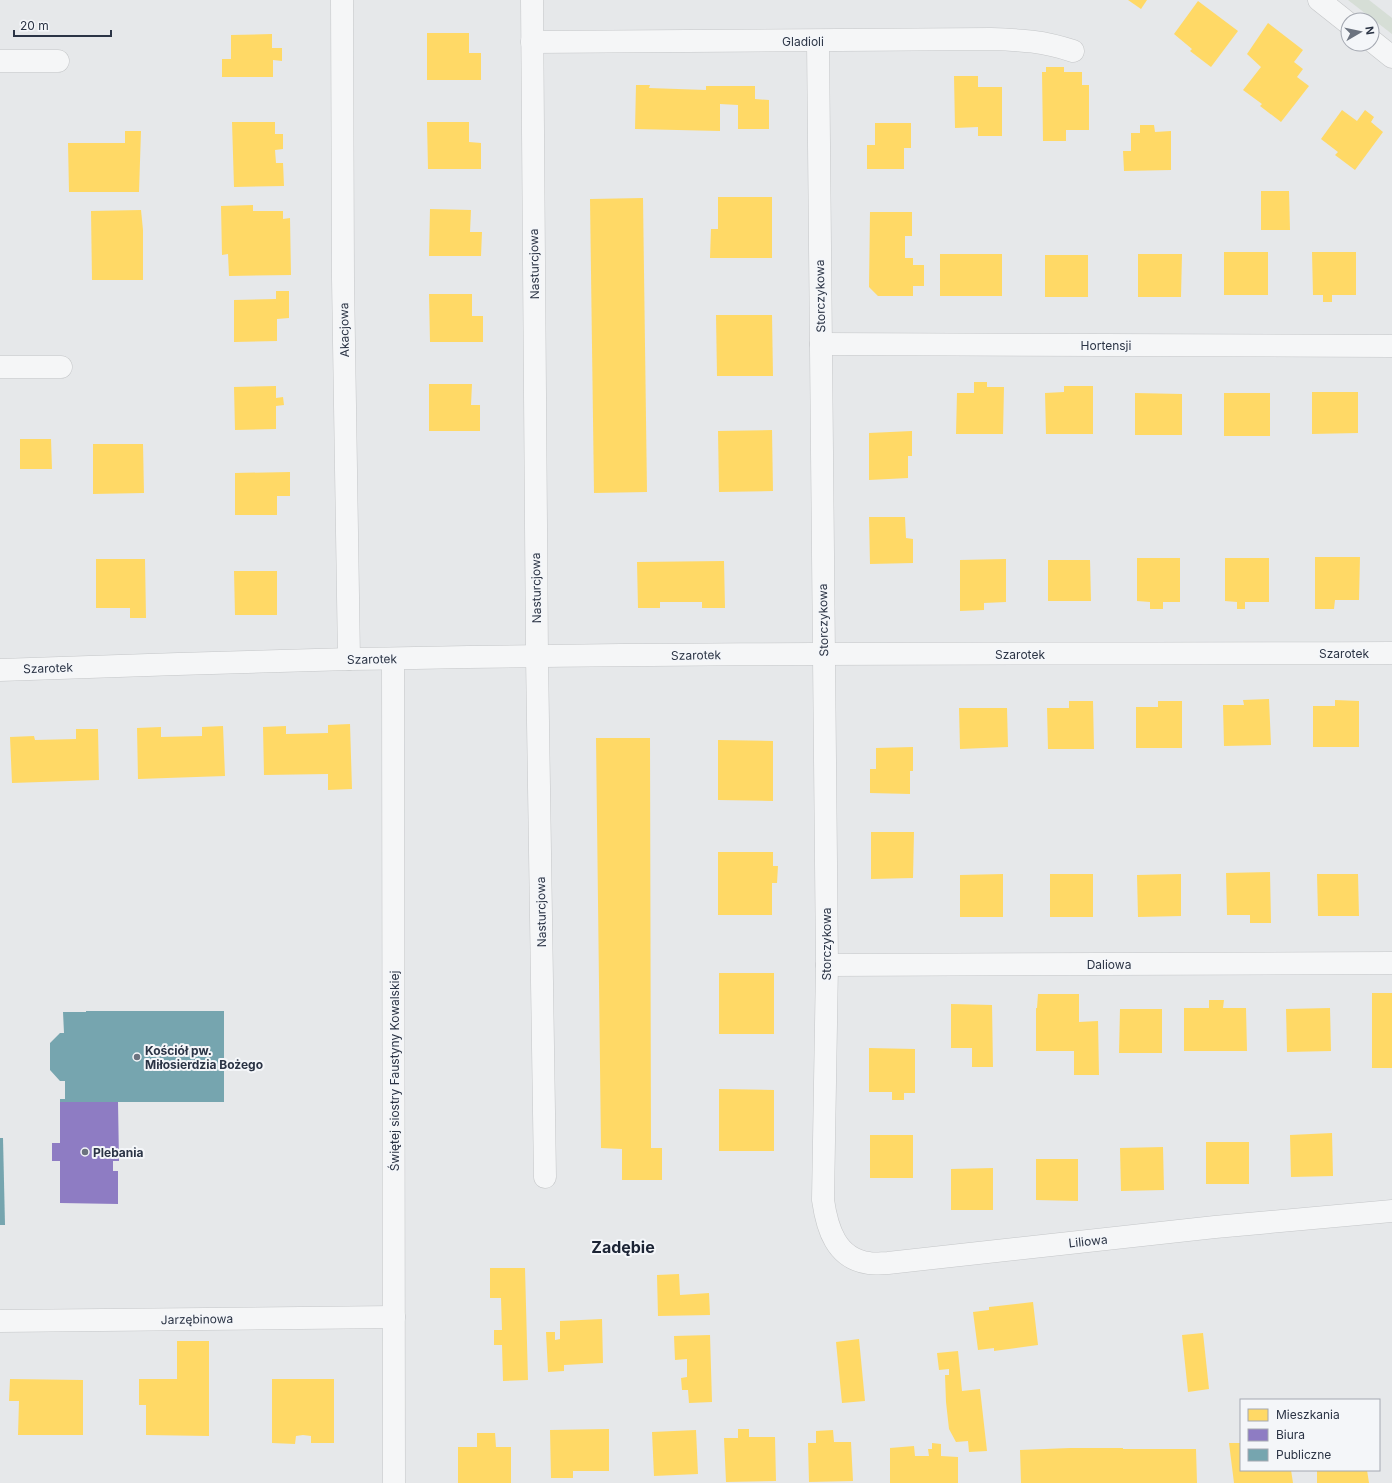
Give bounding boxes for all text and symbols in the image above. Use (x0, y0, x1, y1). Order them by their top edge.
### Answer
scale bar (14, 12, 111, 38)
north arrow (1340, 12, 1380, 52)
text: 20 m (20, 18, 49, 33)
text: N (1362, 25, 1377, 36)
street label: Gladioli (782, 34, 824, 49)
street label: Nasturcjowa (526, 228, 542, 300)
street label: Storczykowa (812, 259, 828, 333)
street label: Akacjowa (336, 302, 352, 358)
street label: Hortensji (1081, 338, 1132, 353)
street label: Nasturcjowa (528, 552, 544, 624)
street label: Storczykowa (815, 583, 831, 657)
street label: Szarotek (1319, 646, 1369, 661)
street label: Szarotek (671, 647, 722, 663)
street label: Szarotek (995, 647, 1045, 662)
street label: Szarotek (347, 651, 398, 667)
street label: Szarotek (23, 660, 74, 676)
street label: Nasturcjowa (533, 876, 549, 948)
street label: Storczykowa (819, 908, 834, 980)
street label: Daliowa (1087, 957, 1131, 972)
street label: Świętej siostry Faustyny Kowalskiej (387, 971, 402, 1171)
place label: Kościół pw. Miłosierdzia Bożego (145, 1043, 263, 1072)
marker: Kościół pw. Miłosierdzia Bożego (132, 1052, 142, 1062)
place label: Plebania (93, 1145, 144, 1160)
marker: Plebania (80, 1147, 90, 1157)
street label: Liliowa (1068, 1232, 1108, 1250)
district label: Zadębie (591, 1237, 655, 1257)
street label: Jarzębinowa (161, 1311, 233, 1327)
legend (1240, 1399, 1380, 1471)
text: Mieszkania (1276, 1407, 1340, 1422)
text: Biura (1276, 1427, 1305, 1442)
text: Publiczne (1276, 1447, 1331, 1462)

